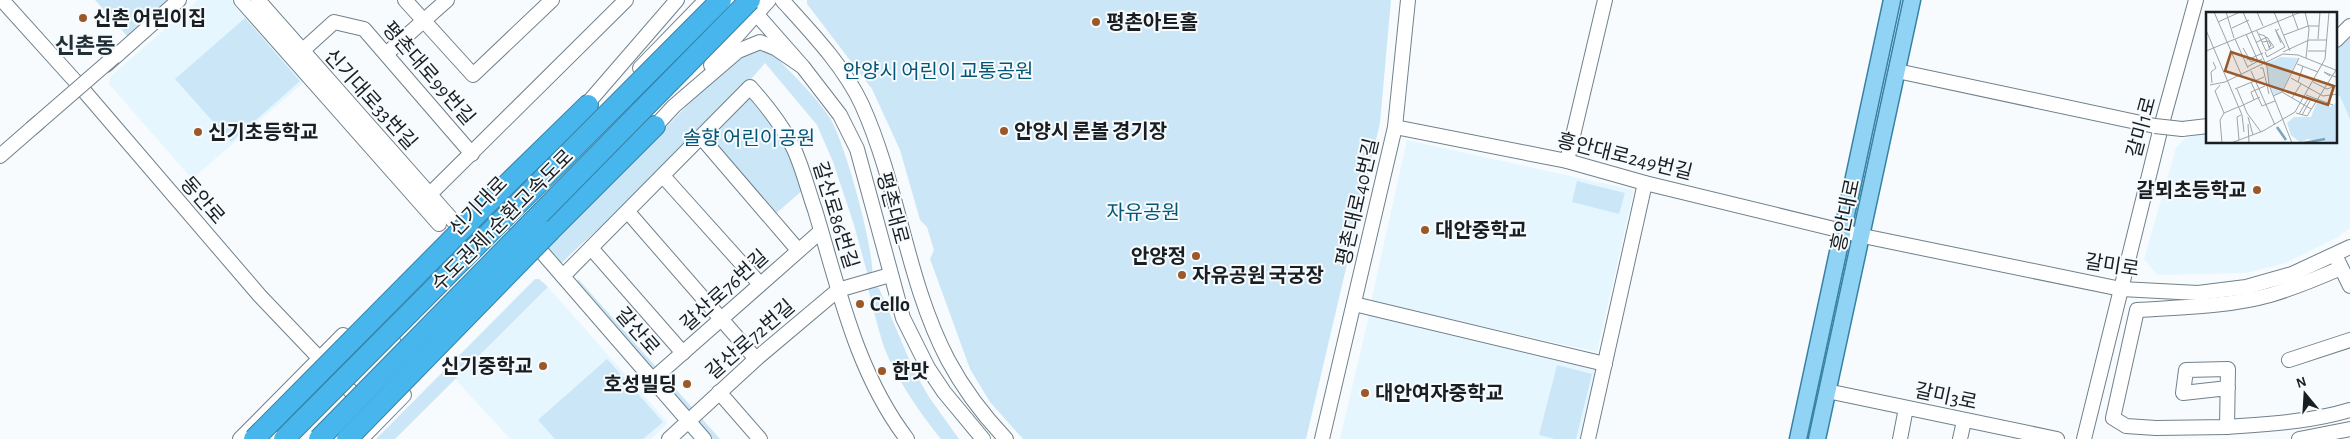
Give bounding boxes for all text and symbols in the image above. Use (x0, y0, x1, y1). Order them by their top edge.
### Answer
place label: 신촌 어린이집 (93, 8, 206, 29)
marker: 신촌 어린이집 (77, 12, 89, 24)
place label: 평촌아트홀 (1106, 12, 1198, 33)
inset map (2206, 12, 2338, 144)
marker: 평촌아트홀 (1090, 16, 1102, 28)
street label: 평촌대로99번길 (378, 18, 479, 129)
district label: 신촌동 (55, 34, 115, 57)
street label: 신기대로33번길 (320, 45, 421, 154)
park label: 안양시 어린이 교통공원 (843, 61, 1033, 82)
street label: 갈미1로 (2123, 94, 2160, 160)
place label: 안양시 론볼 경기장 (1014, 121, 1167, 142)
place label: 신기초등학교 (208, 122, 318, 143)
marker: 안양시 론볼 경기장 (998, 125, 1010, 137)
marker: 신기초등학교 (192, 126, 204, 138)
park label: 솔향 어린이공원 (683, 128, 815, 149)
street label: 흥안대로249번길 (1555, 130, 1695, 183)
street label: 평촌대로40번길 (1333, 136, 1382, 268)
street label: 수도권제1순환고속도로 (427, 145, 577, 295)
street label: 갈산로86번길 (809, 159, 862, 271)
street label: 평촌대로 (873, 170, 912, 246)
street label: 동안로 (177, 173, 229, 228)
street label: 신기대로 (445, 173, 511, 240)
street label: 흥안대로 (1828, 177, 1863, 253)
place label: 갈뫼초등학교 (2137, 180, 2247, 201)
marker: 갈뫼초등학교 (2251, 184, 2263, 196)
park label: 자유공원 (1106, 202, 1180, 223)
place label: 대안중학교 (1435, 220, 1527, 241)
marker: 대안중학교 (1419, 224, 1431, 236)
street label: 갈산로76번길 (677, 246, 772, 335)
place label: 안양정 (1131, 246, 1186, 267)
marker: 안양정 (1190, 250, 1202, 262)
street label: 갈미로 (2083, 251, 2141, 280)
place label: 자유공원 국궁장 (1192, 265, 1324, 286)
marker: 자유공원 국궁장 (1176, 269, 1188, 281)
place label: Cello (870, 295, 910, 315)
street label: 갈산로72번길 (702, 296, 799, 383)
marker: Cello (854, 298, 866, 310)
street label: 갈산로 (612, 304, 664, 359)
place label: 신기중학교 (441, 356, 533, 377)
marker: 신기중학교 (537, 360, 549, 372)
place label: 한맛 (892, 361, 929, 382)
marker: 한맛 (876, 365, 888, 377)
north arrow (2280, 369, 2330, 419)
place label: 호성빌딩 (603, 374, 677, 395)
text: N (2294, 374, 2308, 391)
marker: 호성빌딩 (681, 378, 693, 390)
street label: 갈미3로 (1913, 380, 1979, 413)
place label: 대안여자중학교 (1375, 383, 1504, 404)
marker: 대안여자중학교 (1359, 387, 1371, 399)

